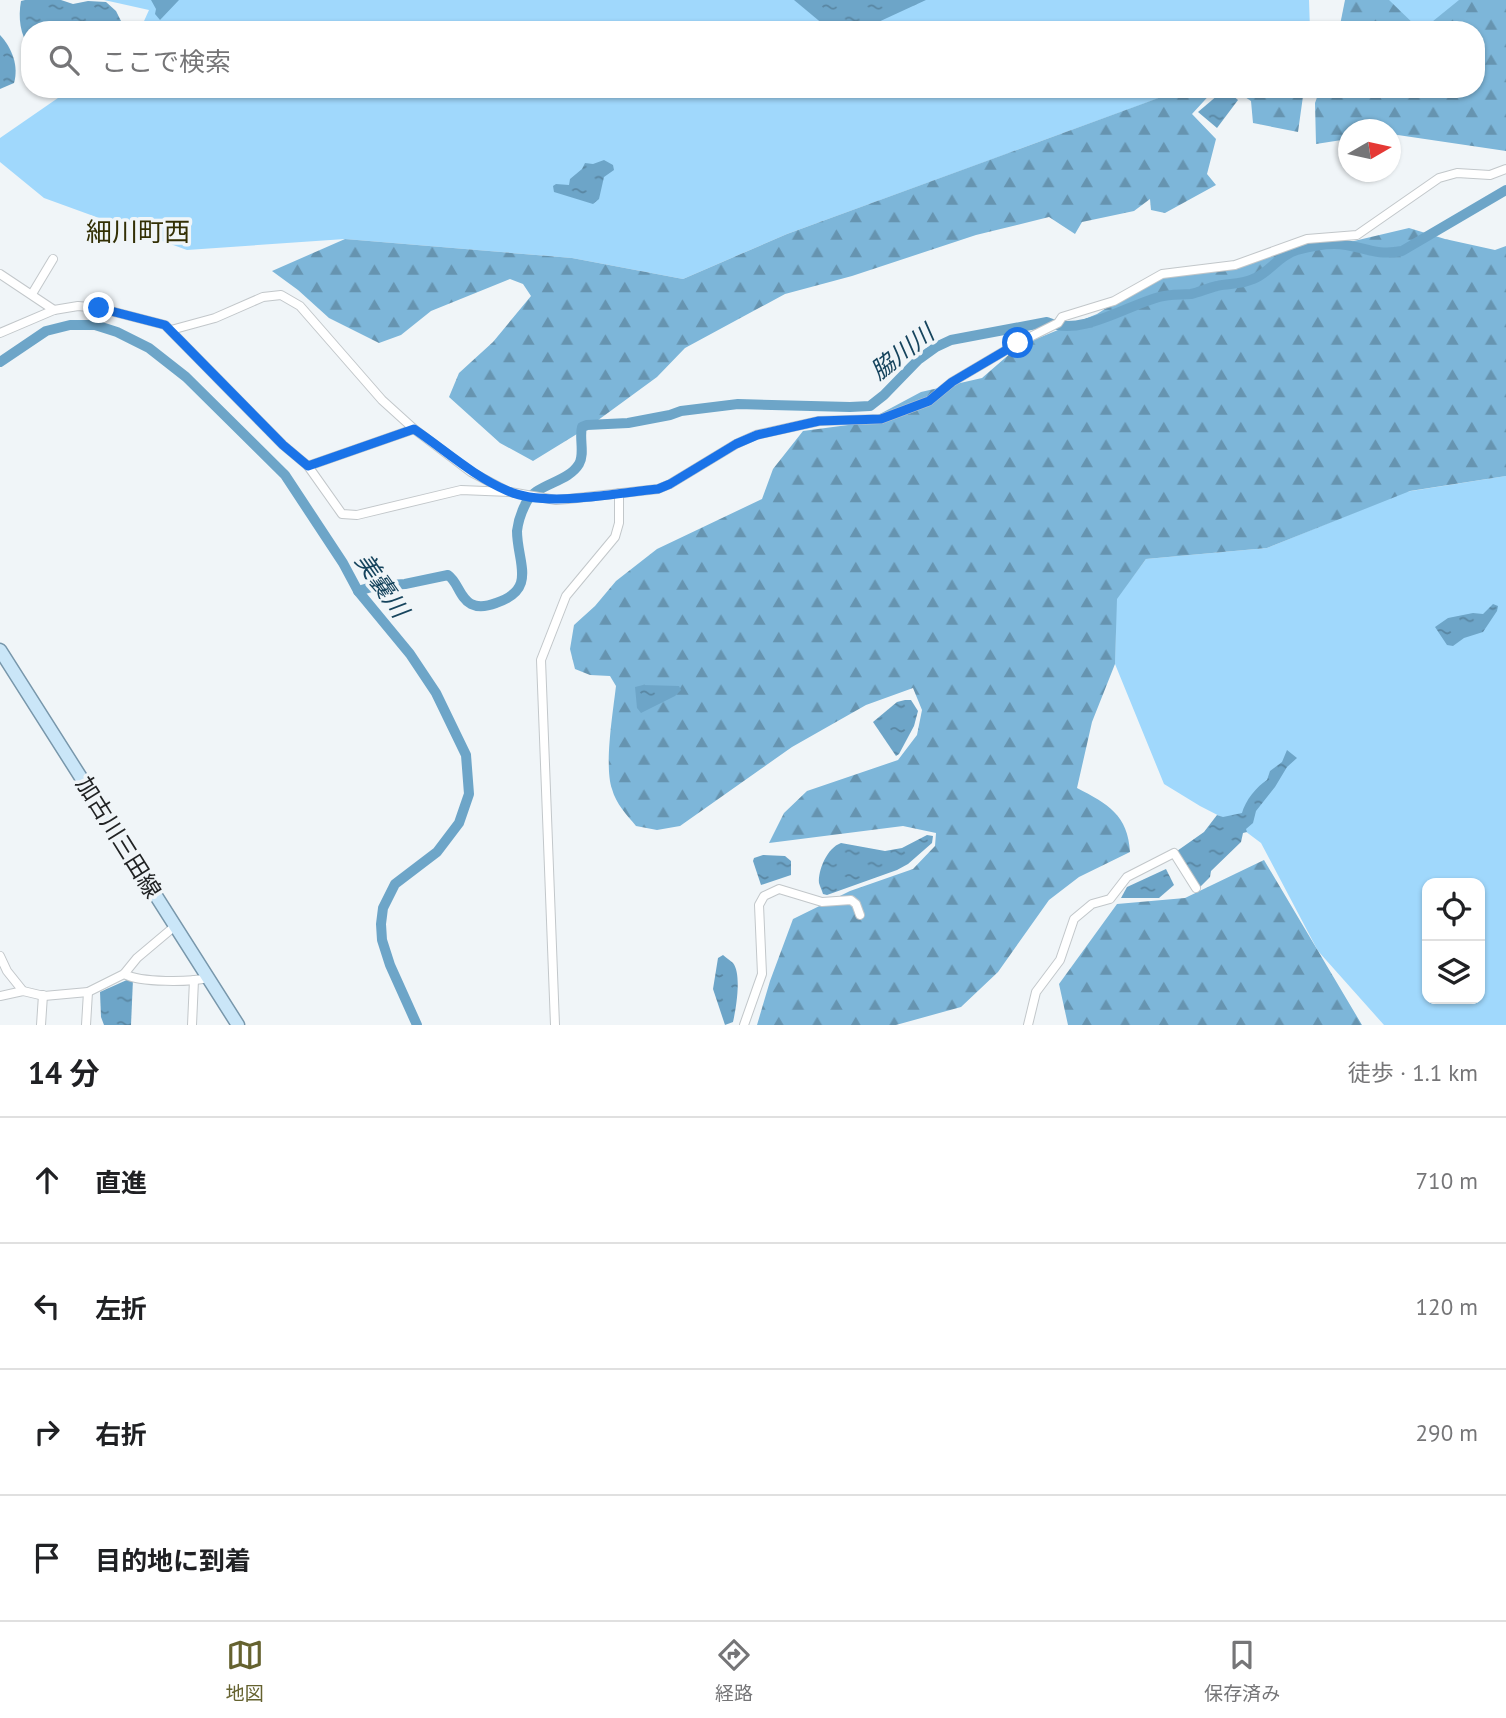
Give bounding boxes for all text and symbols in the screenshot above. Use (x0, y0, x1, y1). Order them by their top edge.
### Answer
search box (21, 21, 1485, 98)
icon: search (45, 41, 83, 79)
text: ここで検索 (101, 45, 231, 78)
north arrow (1338, 119, 1401, 182)
district label: 細川町西 (86, 215, 190, 248)
route end (83, 292, 114, 323)
water label: 脇川川 (864, 316, 942, 386)
route start (1002, 327, 1033, 358)
water label: 美嚢川 (349, 547, 417, 626)
street label: 加古川三田線 (70, 771, 168, 903)
map controls (1422, 878, 1485, 1004)
button: locate (1422, 878, 1485, 941)
button: layers (1422, 941, 1485, 1004)
text: 14 分 (28, 1053, 100, 1092)
text: 徒歩 · 1.1 km (1348, 1058, 1478, 1087)
icon: ahead (28, 1161, 66, 1199)
text: 直進 (95, 1166, 147, 1199)
text: 710 m (1416, 1166, 1478, 1195)
icon: left (28, 1287, 66, 1325)
text: 左折 (95, 1292, 147, 1325)
text: 120 m (1416, 1292, 1478, 1321)
icon: right (28, 1413, 66, 1451)
text: 右折 (95, 1418, 147, 1451)
text: 290 m (1416, 1418, 1478, 1447)
icon: arrive (28, 1539, 66, 1577)
text: 目的地に到着 (95, 1544, 251, 1577)
tab: 地図 (226, 1636, 264, 1705)
tab: 経路 (715, 1636, 753, 1705)
tab: 保存済み (1204, 1636, 1280, 1705)

